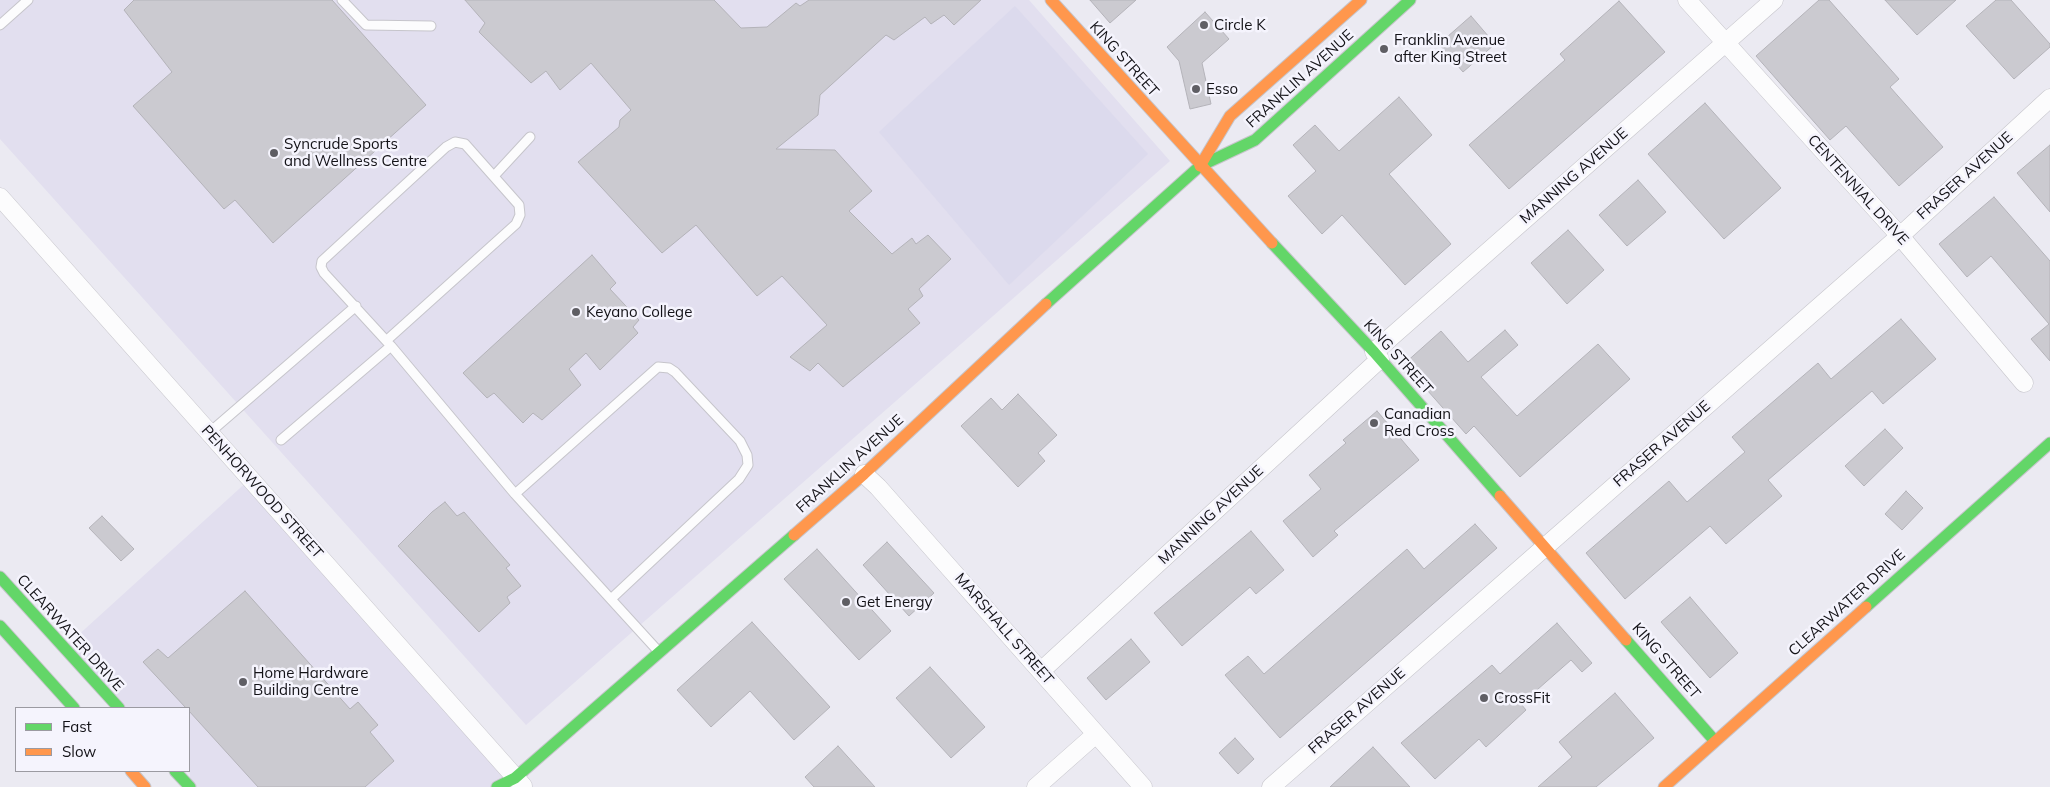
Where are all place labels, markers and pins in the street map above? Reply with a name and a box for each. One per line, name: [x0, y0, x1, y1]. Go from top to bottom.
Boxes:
place label: Circle K: [1214, 16, 1266, 34]
marker: Circle K: [1198, 19, 1210, 31]
place label: Franklin Avenue after King Street: [1394, 31, 1507, 66]
marker: Franklin Avenue after King Street: [1378, 43, 1390, 55]
place label: Esso: [1206, 80, 1238, 98]
marker: Esso: [1190, 83, 1202, 95]
place label: Syncrude Sports and Wellness Centre: [284, 135, 427, 170]
marker: Syncrude Sports and Wellness Centre: [268, 147, 280, 159]
place label: Keyano College: [586, 303, 692, 321]
marker: Keyano College: [570, 306, 582, 318]
place label: Canadian Red Cross: [1384, 405, 1454, 440]
marker: Canadian Red Cross: [1368, 417, 1380, 429]
place label: Get Energy: [856, 593, 932, 611]
marker: Get Energy: [840, 596, 852, 608]
place label: Home Hardware Building Centre: [253, 664, 369, 699]
marker: Home Hardware Building Centre: [237, 676, 249, 688]
place label: CrossFit: [1494, 689, 1550, 707]
marker: CrossFit: [1478, 692, 1490, 704]

